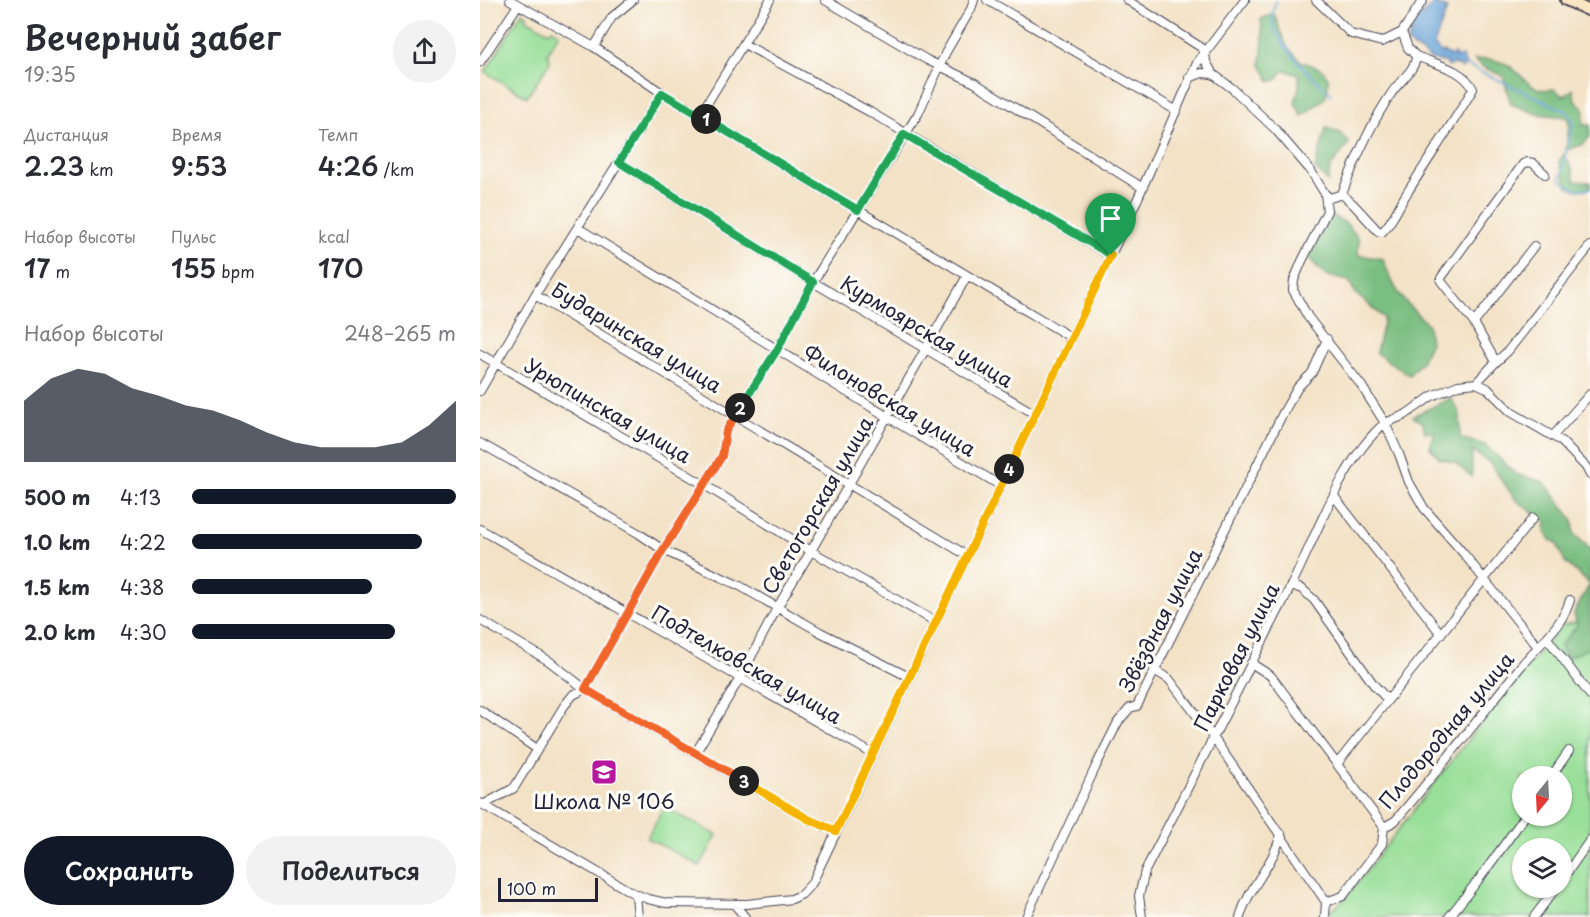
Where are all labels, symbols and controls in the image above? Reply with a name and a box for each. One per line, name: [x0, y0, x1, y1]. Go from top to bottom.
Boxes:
text: Вечерний забег: [24, 11, 281, 61]
button: share: [393, 20, 456, 83]
text: 19:35: [24, 59, 76, 89]
pin: 1: [691, 104, 721, 134]
text: 1: [702, 107, 710, 131]
text: Дистанция: [24, 122, 109, 146]
text: Время: [171, 122, 222, 146]
text: Темп: [318, 122, 358, 146]
text: 2.23: [24, 146, 84, 185]
text: 9:53: [171, 146, 227, 185]
text: 4:26: [318, 146, 378, 185]
text: km: [84, 157, 114, 181]
text: /km: [378, 157, 414, 181]
pin: [1085, 193, 1136, 255]
icon: arrive: [1094, 202, 1127, 235]
text: Набор высоты: [24, 224, 136, 248]
text: Пульс: [171, 224, 216, 248]
text: kcal: [318, 224, 350, 248]
text: 17: [24, 248, 50, 287]
text: 155: [171, 248, 216, 287]
text: 170: [318, 248, 363, 287]
text: m: [50, 259, 70, 283]
text: bpm: [216, 259, 255, 283]
street label: Курмоярская улица: [835, 267, 1019, 395]
street label: Бударинская улица: [546, 274, 728, 400]
text: Набор высоты: [24, 318, 164, 348]
text: 248–265 m: [344, 318, 456, 348]
street label: Филоновская улица: [798, 337, 982, 464]
street label: Урюпинская улица: [519, 350, 697, 470]
pin: 2: [725, 393, 755, 423]
text: 2: [734, 396, 746, 420]
street label: Светогорская улица: [754, 410, 880, 599]
pin: 4: [994, 454, 1024, 484]
text: 4: [1004, 457, 1014, 481]
text: 500 m: [24, 482, 91, 512]
text: 4:13: [120, 482, 161, 512]
text: 1.0 km: [24, 527, 91, 557]
text: 4:22: [120, 527, 166, 557]
street label: Звёздная улица: [1111, 543, 1209, 697]
text: 1.5 km: [24, 572, 90, 602]
text: 4:38: [120, 572, 165, 602]
street label: Парковая улица: [1186, 577, 1287, 736]
street label: Подтелковская улица: [646, 597, 848, 731]
text: 2.0 km: [24, 617, 96, 647]
text: 4:30: [120, 617, 167, 647]
street label: Плодородная улица: [1371, 645, 1521, 815]
school or university icon: Школа № 106: [589, 757, 619, 787]
pin: 3: [729, 766, 759, 796]
north arrow: [1512, 766, 1572, 826]
map controls: [1512, 766, 1572, 898]
text: 3: [739, 769, 749, 793]
place label: Школа № 106: [534, 786, 674, 816]
button: Сохранить: [24, 836, 234, 905]
button: Поделиться: [246, 836, 456, 905]
button: layers: [1512, 838, 1572, 898]
scale bar: [498, 875, 598, 902]
text: 100 m: [507, 876, 556, 900]

